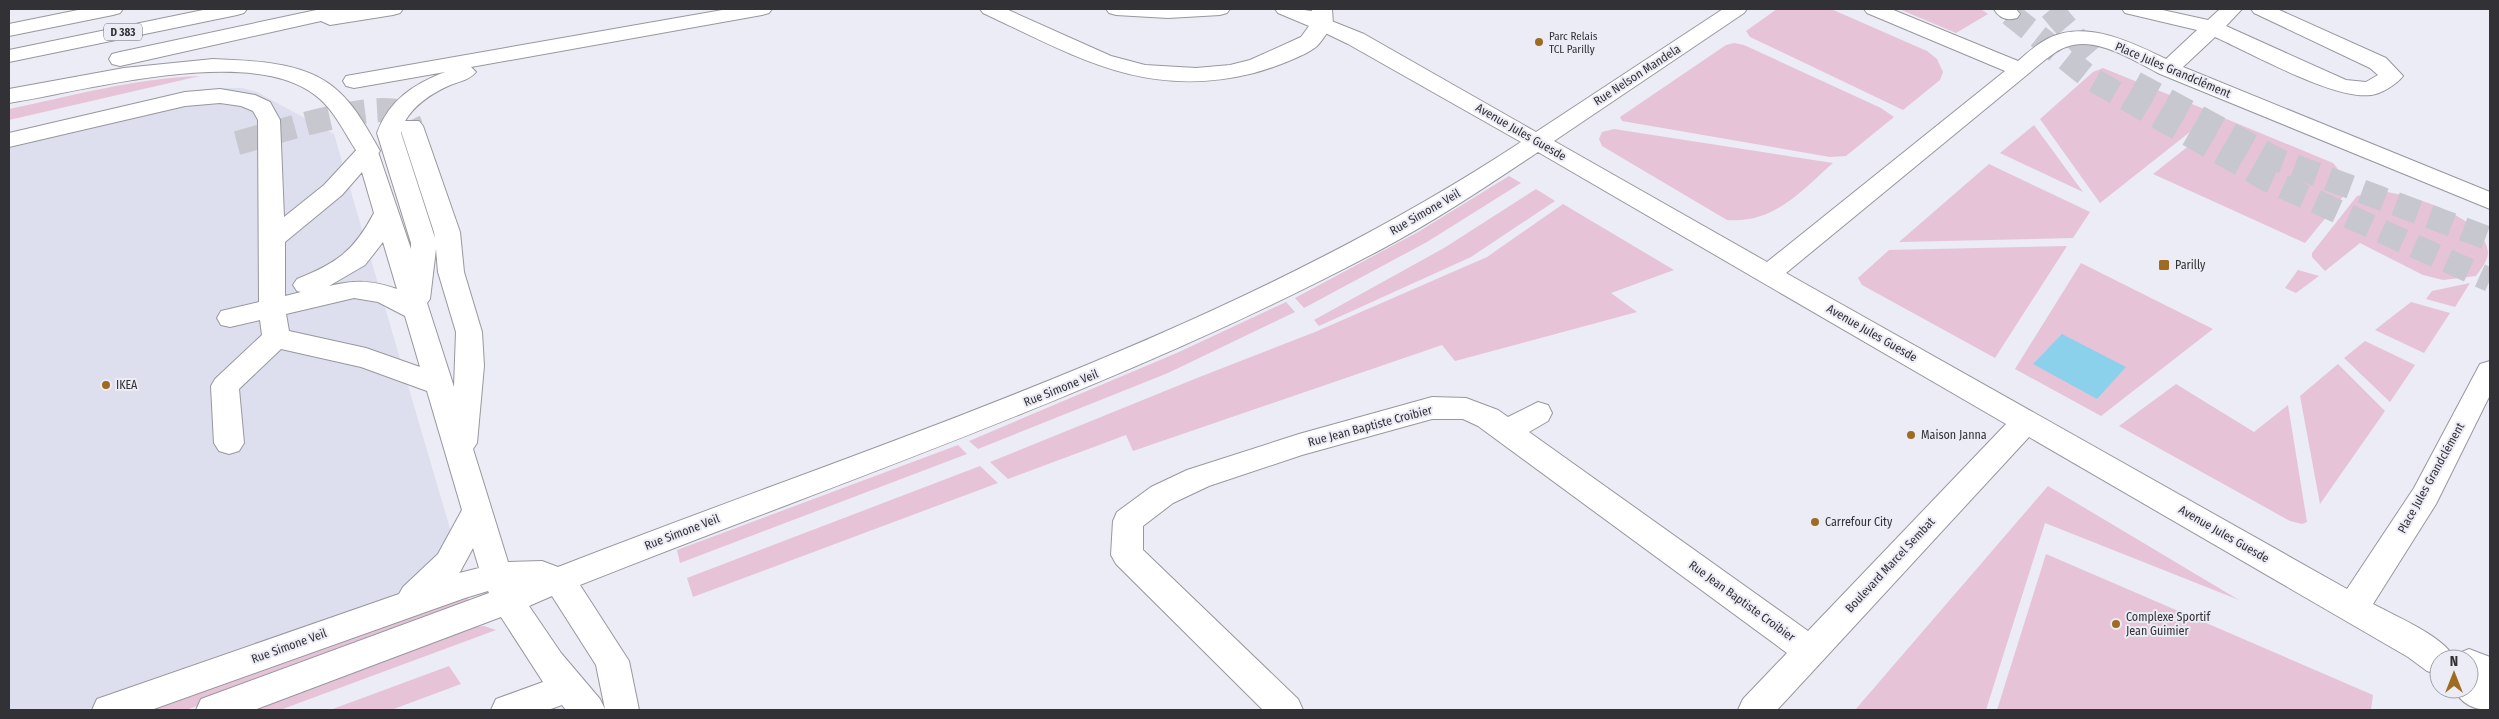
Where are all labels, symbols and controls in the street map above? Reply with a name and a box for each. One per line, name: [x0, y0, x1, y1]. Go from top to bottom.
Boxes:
road number: D 383: [104, 24, 142, 41]
place label: Parc Relais TCL Parilly: [1549, 30, 1598, 56]
marker: Parc Relais TCL Parilly: [1533, 36, 1545, 48]
street label: Place Jules Grandclément: [2113, 39, 2233, 101]
street label: Rue Nelson Mandela: [1591, 42, 1683, 108]
street label: Avenue Jules Guesde: [1473, 100, 1569, 164]
street label: Rue Simone Veil: [1387, 186, 1463, 238]
marker: Parilly: [2157, 258, 2171, 272]
place label: Parilly: [2175, 258, 2206, 272]
street label: Avenue Jules Guesde: [1824, 301, 1920, 365]
street label: Rue Simone Veil: [1022, 367, 1100, 409]
place label: IKEA: [116, 378, 138, 392]
marker: IKEA: [100, 379, 112, 391]
street label: Rue Jean Baptiste Croibier: [1307, 403, 1434, 449]
street label: Place Jules Grandclément: [2395, 420, 2467, 536]
place label: Maison Janna: [1921, 428, 1987, 442]
marker: Maison Janna: [1905, 429, 1917, 441]
street label: Avenue Jules Guesde: [2176, 502, 2272, 566]
street label: Rue Simone Veil: [643, 511, 721, 553]
place label: Carrefour City: [1825, 515, 1893, 529]
street label: Boulevard Marcel Sembat: [1842, 515, 1938, 615]
marker: Carrefour City: [1809, 516, 1821, 528]
street label: Rue Jean Baptiste Croibier: [1686, 558, 1798, 645]
place label: Complexe Sportif Jean Guimier: [2126, 610, 2211, 638]
marker: Complexe Sportif Jean Guimier: [2110, 618, 2122, 630]
street label: Rue Simone Veil: [249, 626, 329, 666]
north arrow: [2429, 649, 2479, 699]
text: N: [2450, 653, 2458, 670]

